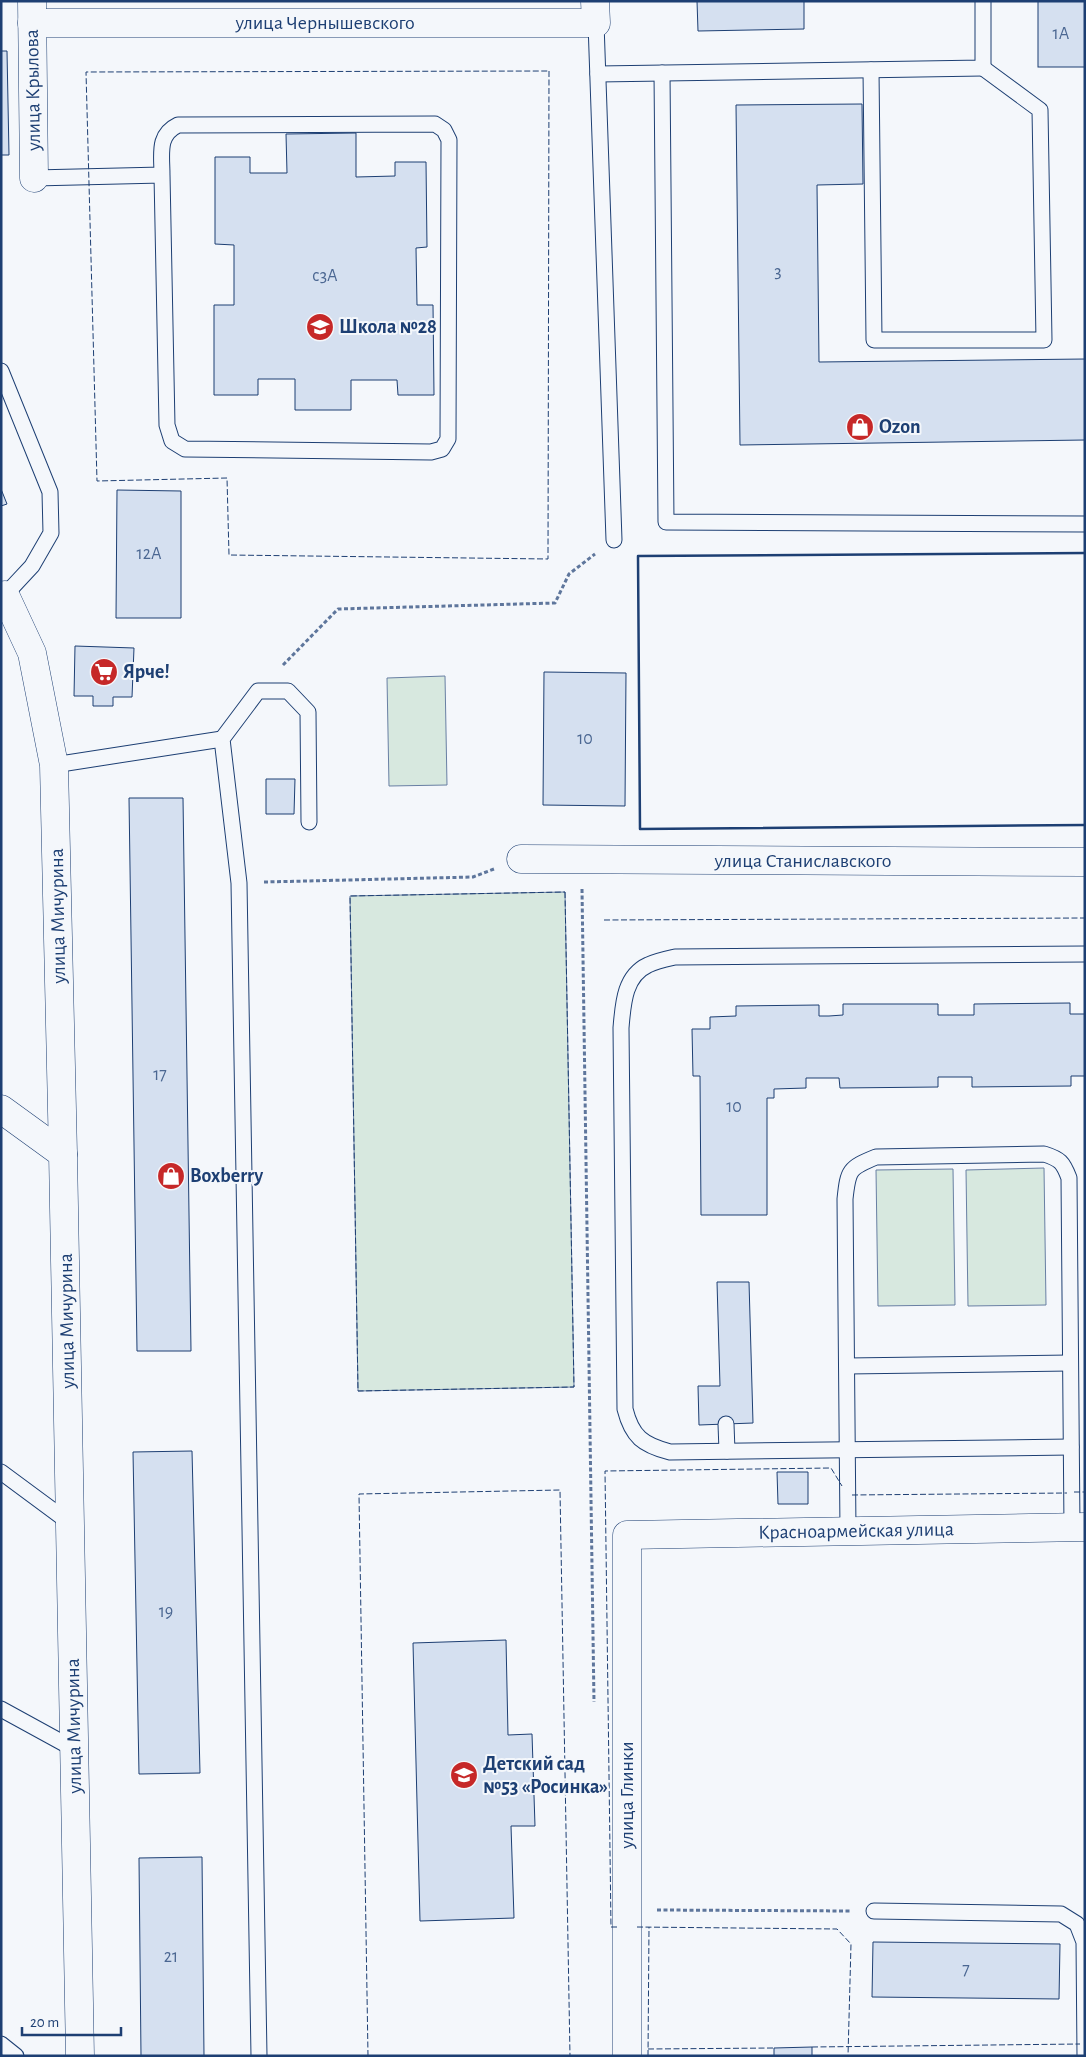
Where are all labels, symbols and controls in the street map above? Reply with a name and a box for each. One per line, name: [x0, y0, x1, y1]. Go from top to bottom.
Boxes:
street label: улица Чернышевского: [234, 13, 415, 33]
house number: 1А: [1053, 25, 1070, 43]
street label: улица Крылова: [22, 29, 44, 152]
house number: 3: [774, 263, 782, 281]
house number: с3А: [312, 267, 338, 285]
school or university icon: Школа №28: [305, 312, 335, 342]
place label: Школа №28: [339, 317, 437, 337]
shop icon: Ozon: [845, 412, 875, 442]
place label: Ozon: [879, 417, 921, 437]
house number: 12А: [137, 545, 162, 563]
supermarket icon: Ярче!: [89, 657, 119, 687]
place label: Ярче!: [123, 662, 170, 682]
house number: 10: [577, 730, 593, 748]
street label: улица Мичурина: [47, 848, 69, 985]
street label: улица Станиславского: [713, 851, 892, 871]
house number: 17: [153, 1066, 167, 1084]
house number: 10: [726, 1098, 742, 1116]
shop icon: Boxberry: [156, 1161, 186, 1191]
place label: Boxberry: [190, 1166, 263, 1186]
street label: улица Мичурина: [56, 1253, 78, 1390]
street label: Красноармейская улица: [758, 1519, 954, 1543]
house number: 19: [159, 1603, 173, 1621]
street label: улица Мичурина: [63, 1658, 85, 1795]
street label: улица Глинки: [617, 1741, 637, 1850]
place label: Детский сад №53 «Росинка»: [483, 1754, 608, 1797]
school or university icon: Детский сад №53 «Росинка»: [449, 1760, 479, 1790]
house number: 21: [164, 1948, 178, 1966]
house number: 7: [962, 1961, 970, 1979]
scale bar: [22, 2004, 121, 2036]
text: 20 m: [30, 2015, 59, 2030]

